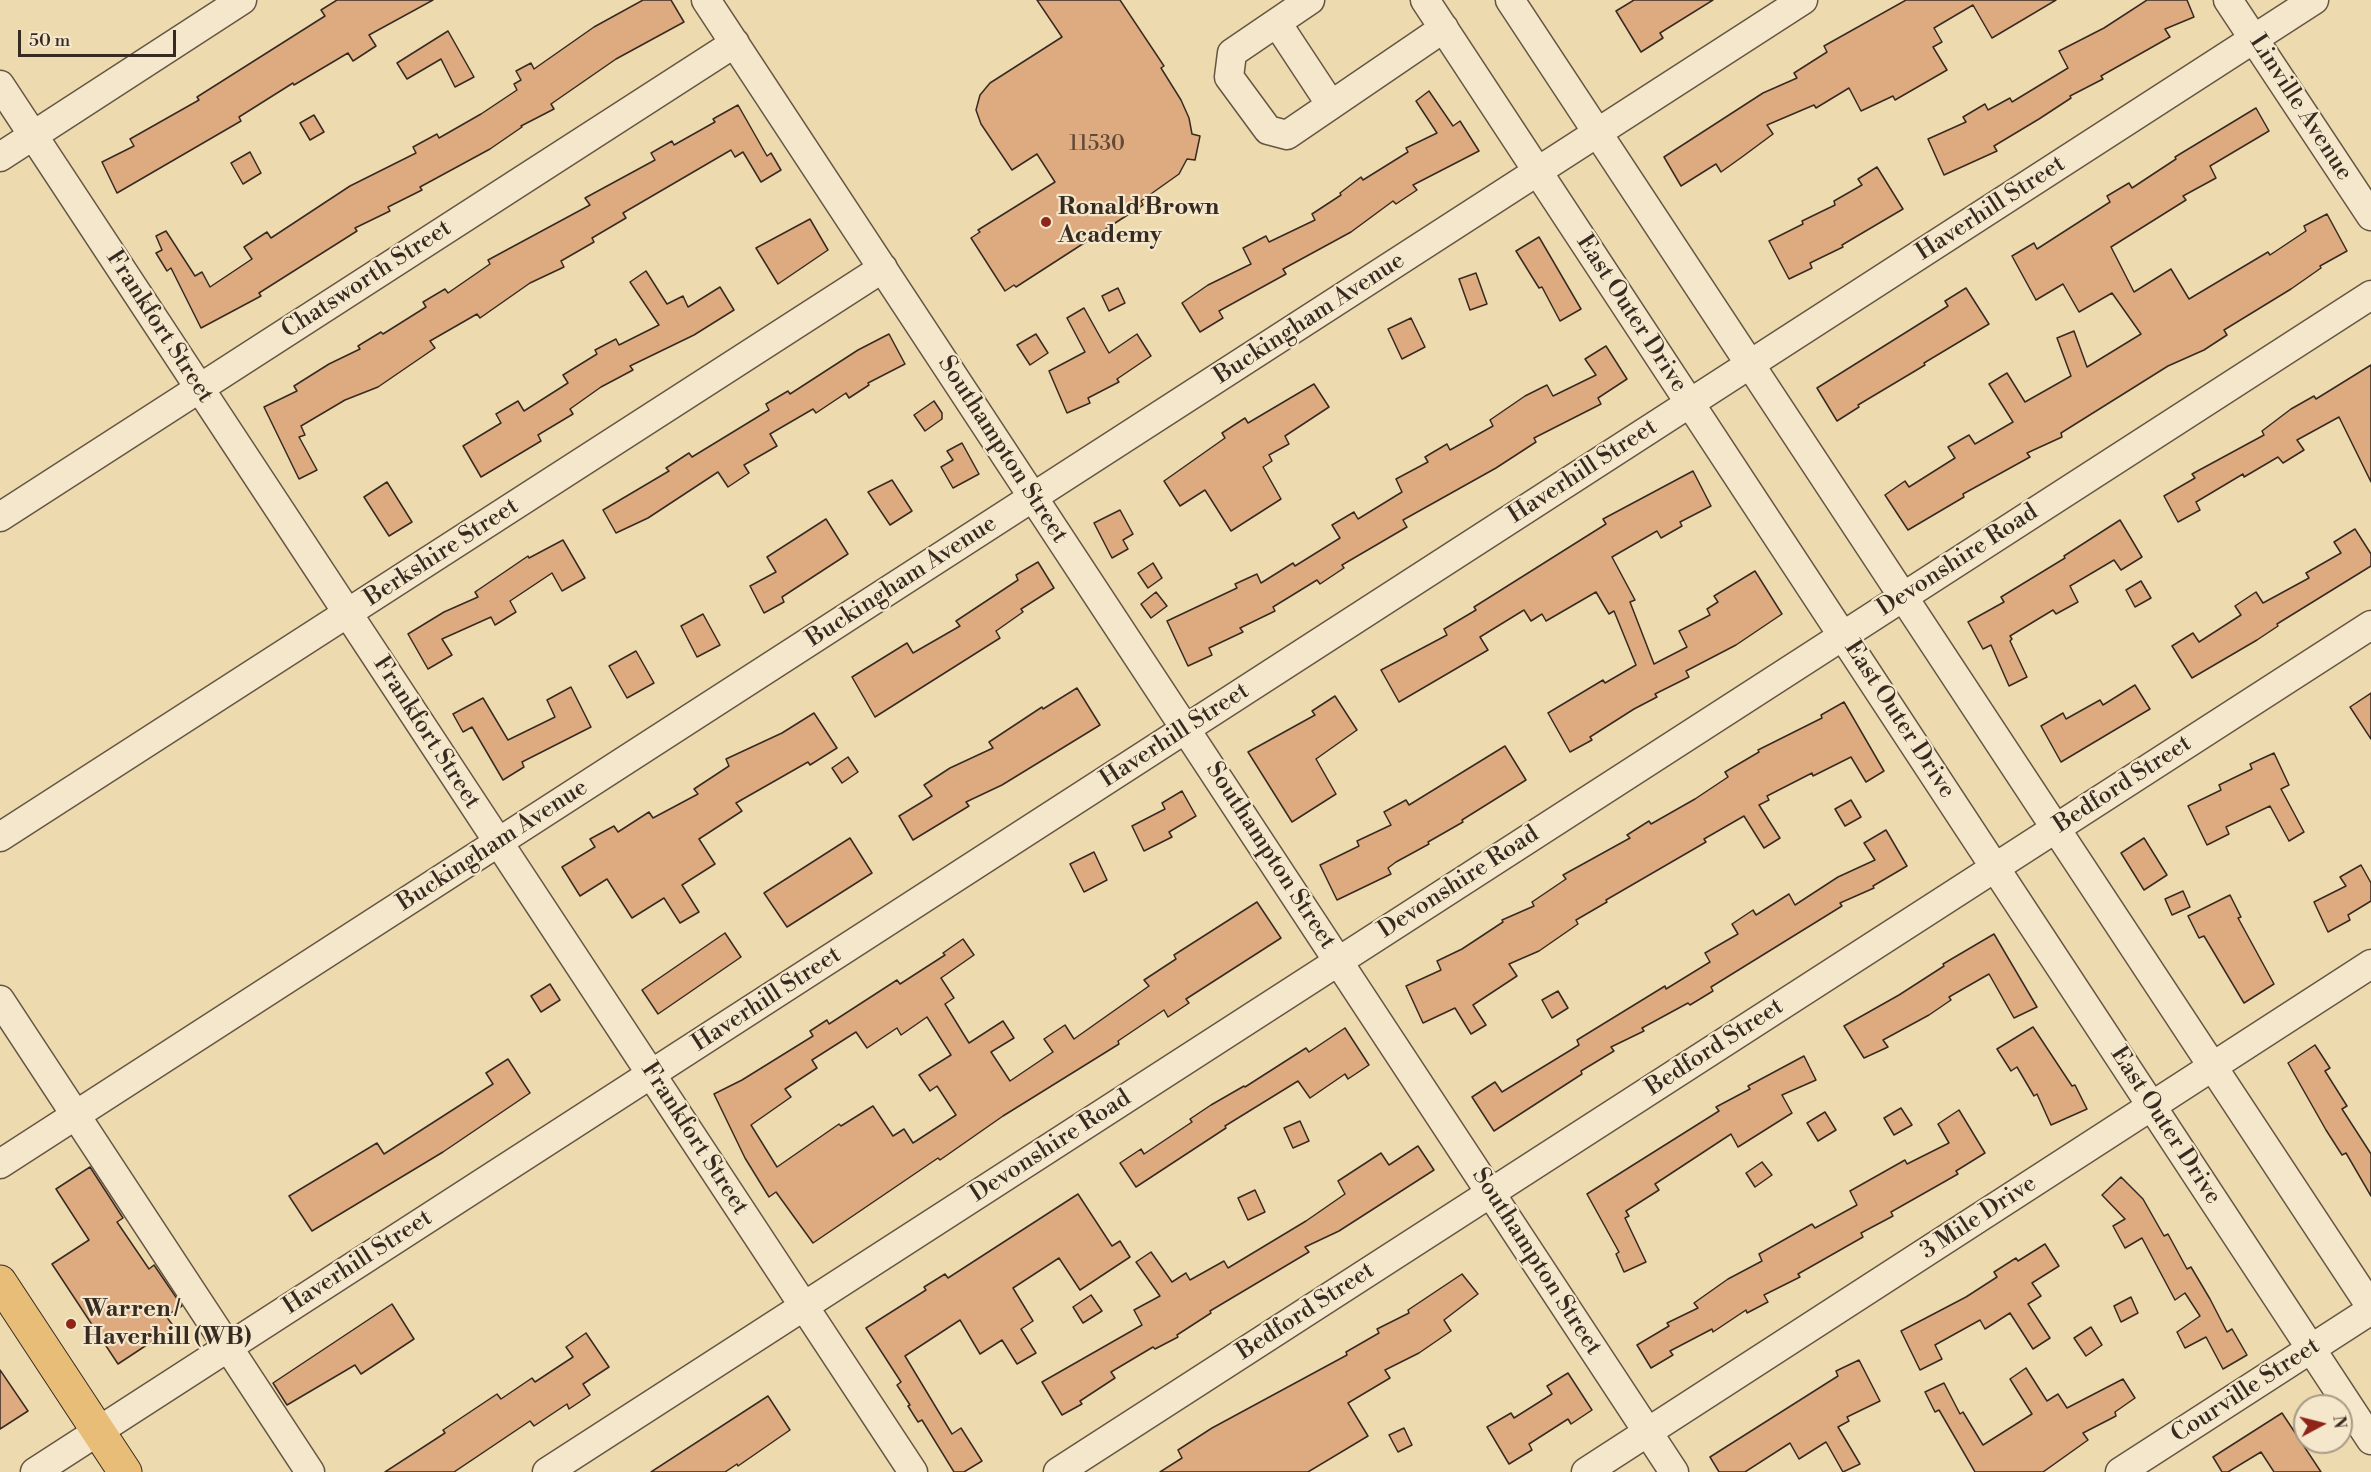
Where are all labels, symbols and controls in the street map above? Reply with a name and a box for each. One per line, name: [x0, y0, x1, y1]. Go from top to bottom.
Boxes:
scale bar: [21, 18, 178, 56]
text: 50 m: [29, 29, 70, 52]
street label: Linville Avenue: [2242, 30, 2358, 186]
house number: 11530: [1069, 132, 1125, 158]
street label: Haverhill Street: [1911, 150, 2071, 268]
place label: Ronald Brown Academy: [1058, 194, 1219, 250]
street label: Chatsworth Street: [277, 214, 457, 346]
marker: Ronald Brown Academy: [1039, 215, 1053, 229]
street label: East Outer Drive: [1569, 230, 1693, 398]
street label: Frankfort Street: [99, 245, 219, 409]
street label: Buckingham Avenue: [1209, 247, 1411, 391]
street label: Southampton Street: [931, 351, 1073, 549]
street label: Haverhill Street: [1503, 413, 1663, 531]
street label: Berkshire Street: [360, 493, 524, 613]
street label: Devonshire Road: [1872, 498, 2044, 624]
street label: Buckingham Avenue: [801, 510, 1003, 654]
street label: East Outer Drive: [1837, 636, 1961, 804]
street label: Frankfort Street: [366, 651, 486, 815]
street label: Haverhill Street: [1095, 677, 1255, 795]
street label: Bedford Street: [2049, 730, 2197, 840]
street label: Southampton Street: [1199, 757, 1341, 955]
street label: Buckingham Avenue: [392, 774, 594, 918]
street label: Devonshire Road: [1373, 820, 1545, 946]
street label: Haverhill Street: [687, 941, 847, 1059]
street label: Bedford Street: [1641, 993, 1789, 1103]
street label: East Outer Drive: [2103, 1042, 2227, 1210]
street label: Frankfort Street: [634, 1057, 754, 1221]
street label: Devonshire Road: [965, 1084, 1137, 1210]
street label: Southampton Street: [1465, 1163, 1607, 1361]
street label: 3 Mile Drive: [1916, 1170, 2042, 1266]
street label: Haverhill Street: [278, 1204, 438, 1322]
street label: Bedford Street: [1232, 1257, 1380, 1367]
place label: Warren / Haverhill (WB): [83, 1296, 251, 1352]
marker: Warren / Haverhill (WB): [64, 1317, 78, 1331]
street label: Courville Street: [2166, 1332, 2326, 1450]
north arrow: [2293, 1394, 2353, 1454]
text: N: [2328, 1415, 2350, 1430]

